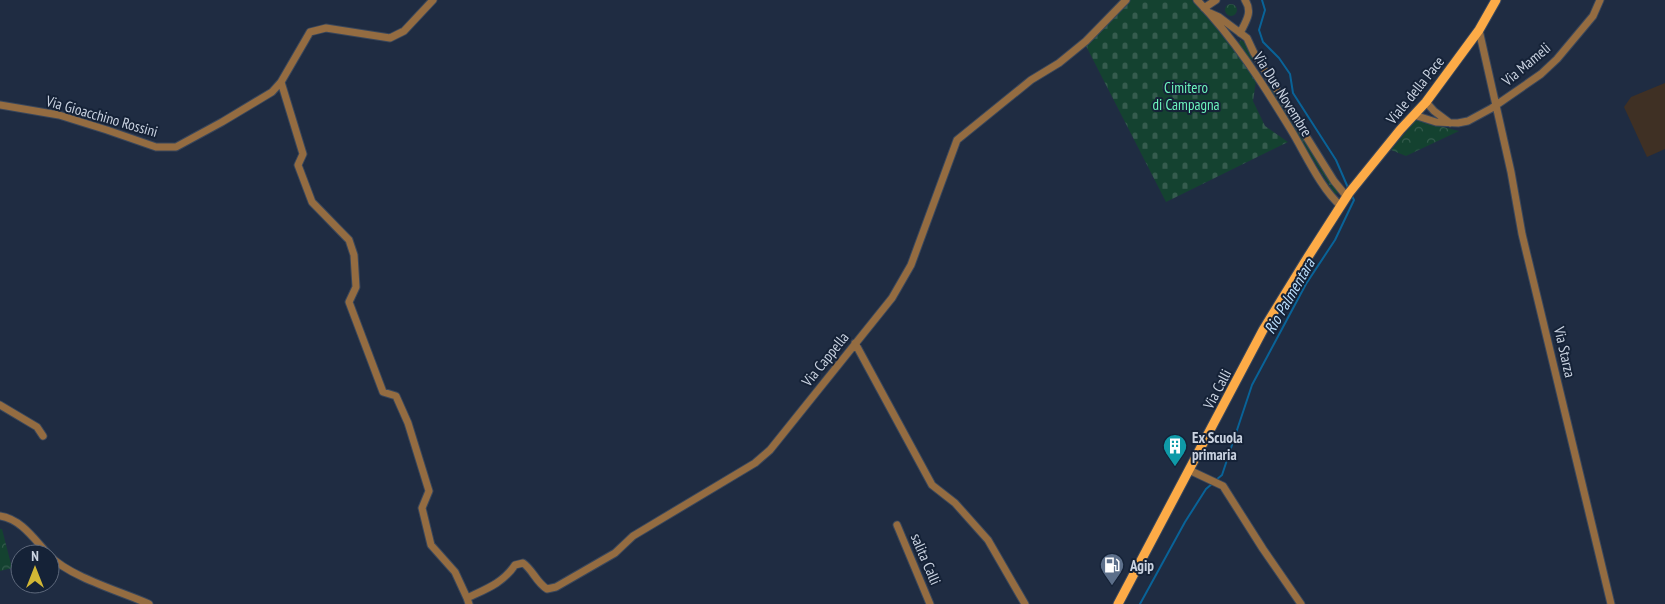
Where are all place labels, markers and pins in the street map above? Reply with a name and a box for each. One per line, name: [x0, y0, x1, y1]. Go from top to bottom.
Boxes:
place label: Ex Scuola primaria: [1192, 428, 1243, 464]
building icon: Ex Scuola primaria: [1162, 433, 1188, 467]
fuel station icon: Agip: [1099, 552, 1125, 586]
place label: Agip: [1129, 556, 1154, 575]

